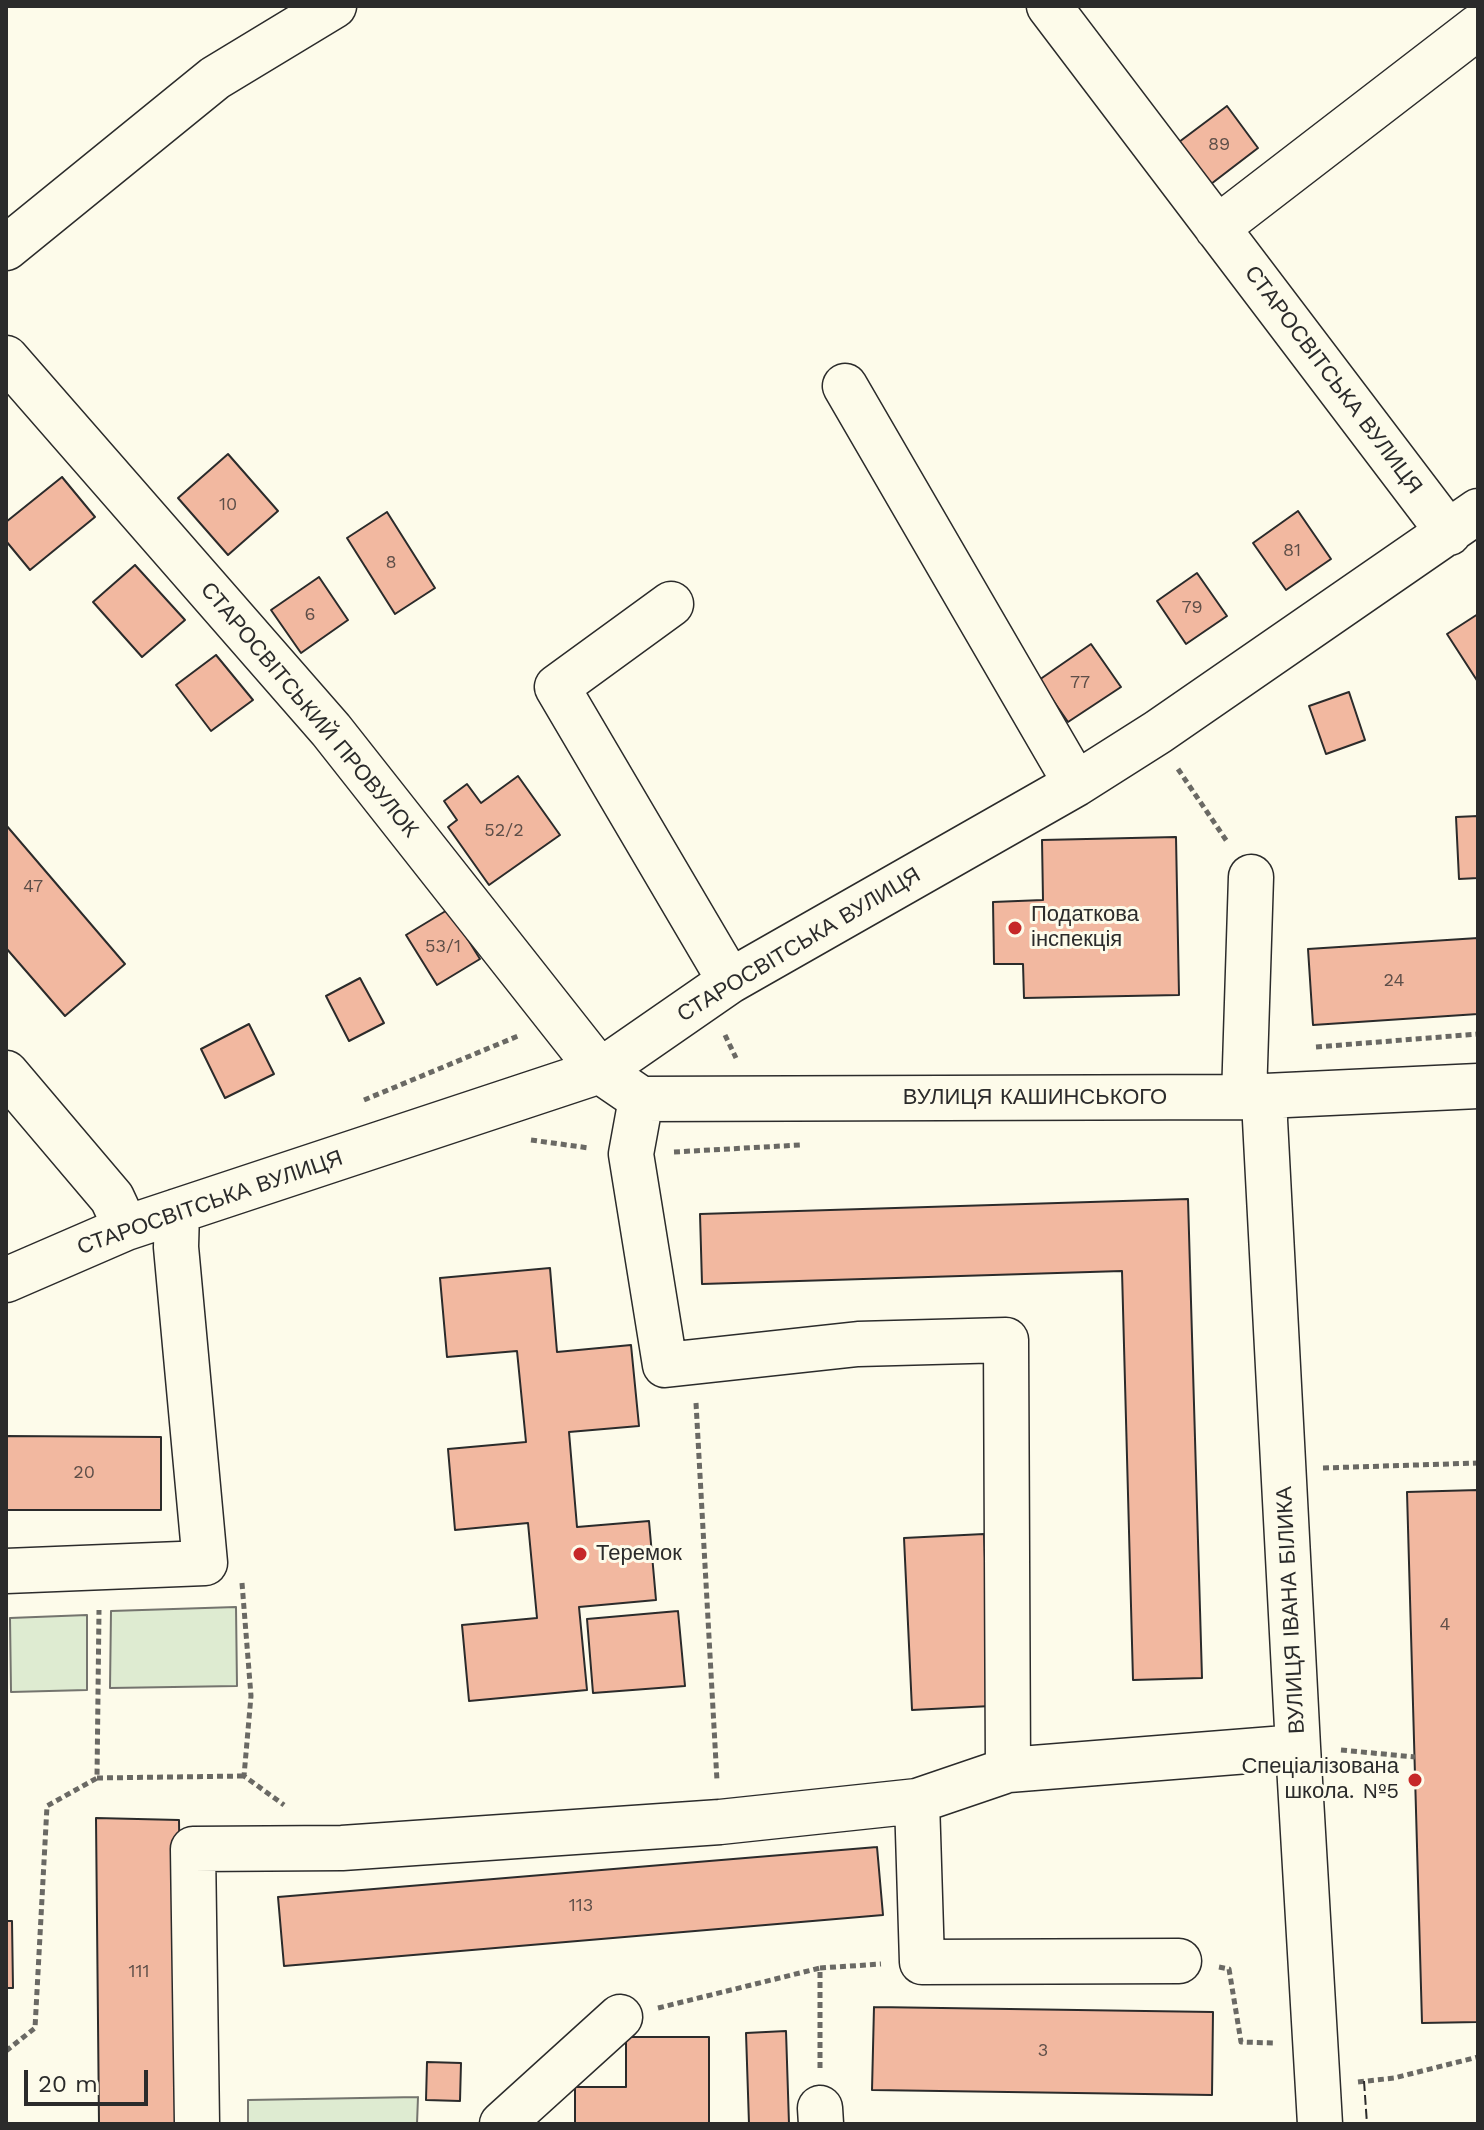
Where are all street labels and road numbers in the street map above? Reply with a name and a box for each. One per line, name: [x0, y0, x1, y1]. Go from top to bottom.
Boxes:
street label: СТАРОСВІТСЬКА ВУЛИЦЯ: [1239, 261, 1427, 499]
street label: СТАРОСВІТСЬКИЙ ПРОВУЛОК: [194, 577, 424, 843]
street label: СТАРОСВІТСЬКА ВУЛИЦЯ: [673, 862, 925, 1028]
street label: ВУЛИЦЯ КАШИНСЬКОГО: [903, 1085, 1167, 1111]
street label: СТАРОСВІТСЬКА ВУЛИЦЯ: [74, 1145, 346, 1261]
street label: ВУЛИЦЯ ІВАНА БІЛИКА: [1271, 1485, 1311, 1735]

